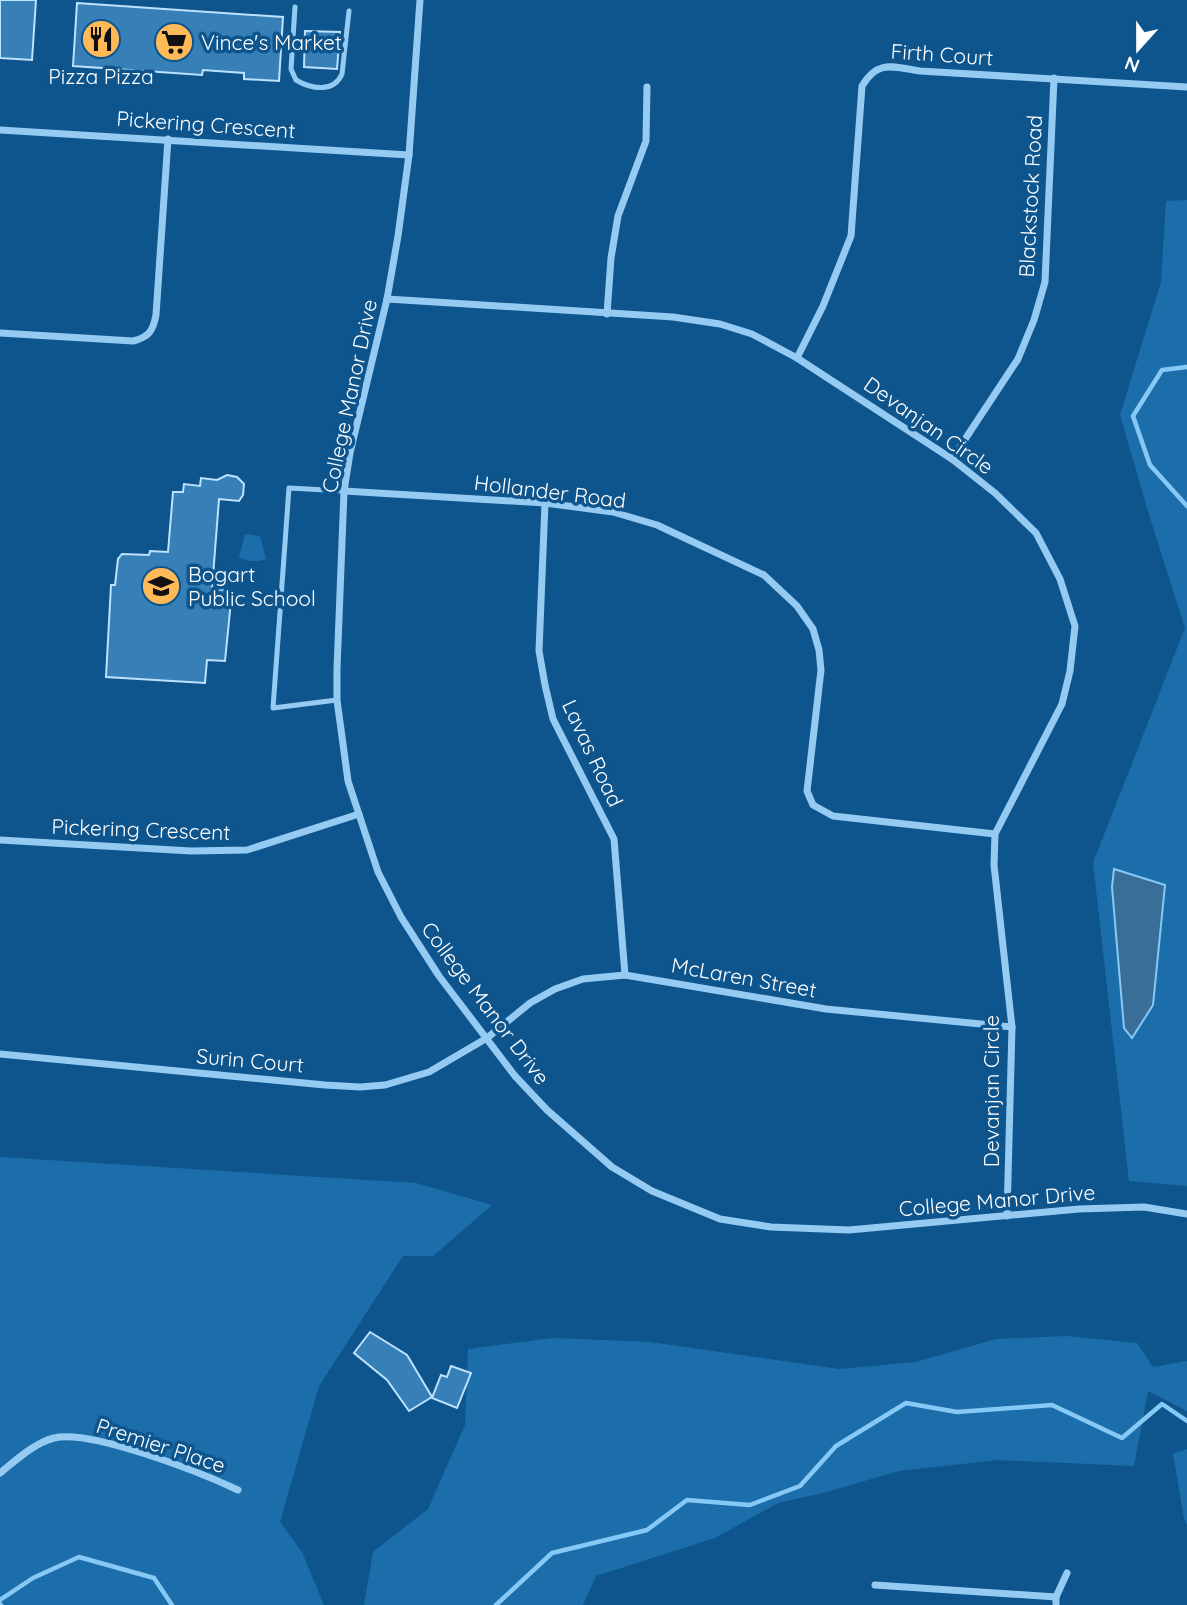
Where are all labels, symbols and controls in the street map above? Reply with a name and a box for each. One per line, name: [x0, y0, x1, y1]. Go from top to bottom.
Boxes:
north arrow: [1103, 14, 1173, 84]
restaurant icon: Pizza Pizza: [80, 18, 122, 60]
supermarket icon: Vince's Market: [153, 21, 195, 63]
place label: Vince's Market: [201, 29, 342, 55]
street label: Firth Court: [890, 37, 994, 71]
text: N: [1121, 51, 1143, 79]
place label: Pizza Pizza: [48, 63, 154, 89]
street label: Pickering Crescent: [116, 105, 296, 143]
street label: Blackstock Road: [1013, 114, 1047, 278]
street label: College Manor Drive: [316, 297, 382, 495]
street label: Devanjan Circle: [859, 371, 999, 479]
street label: Hollander Road: [473, 469, 627, 513]
place label: Bogart Public School: [188, 561, 316, 611]
school or university icon: Bogart Public School: [140, 565, 182, 607]
street label: Lavas Road: [557, 695, 629, 811]
street label: Pickering Crescent: [51, 813, 231, 845]
street label: College Manor Drive: [416, 916, 556, 1090]
street label: McLaren Street: [669, 951, 819, 1003]
street label: Devanjan Circle: [978, 1015, 1004, 1167]
street label: Surin Court: [195, 1042, 305, 1078]
street label: College Manor Drive: [898, 1178, 1096, 1222]
street label: Premier Place: [93, 1412, 229, 1478]

